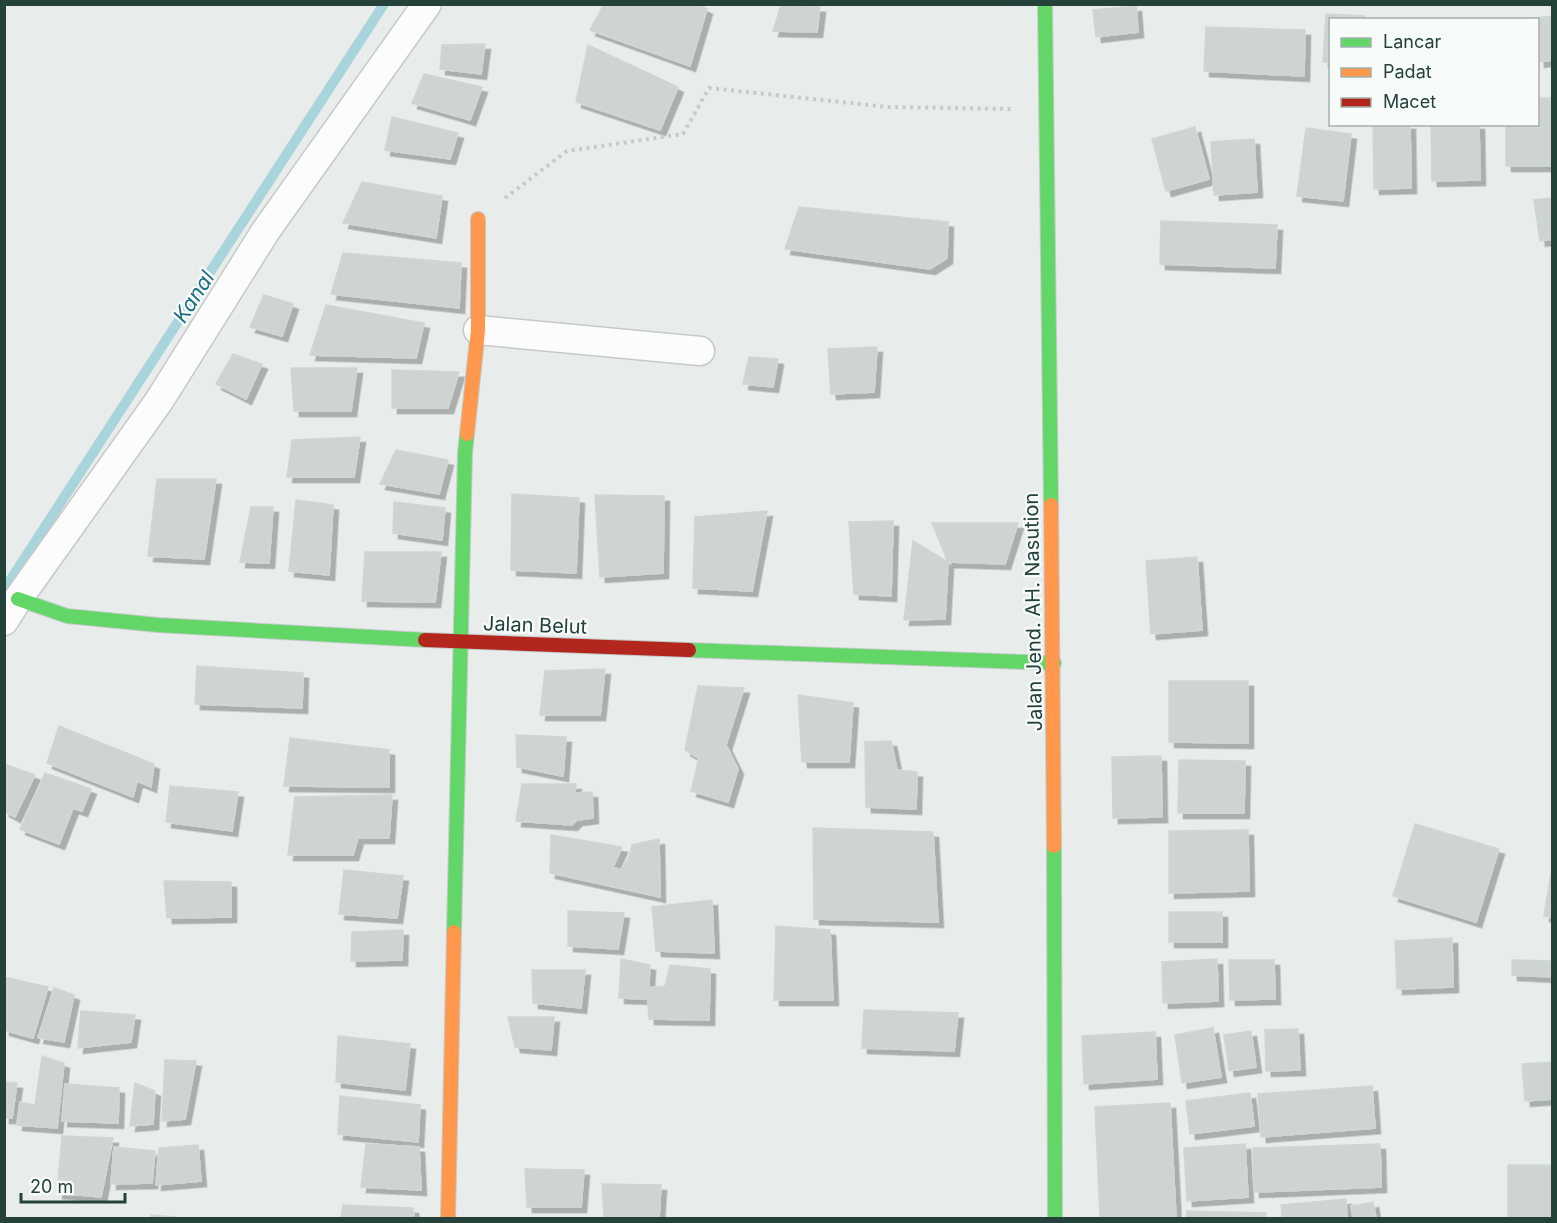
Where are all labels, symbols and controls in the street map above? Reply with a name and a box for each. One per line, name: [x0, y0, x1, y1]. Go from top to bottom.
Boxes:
legend: [1329, 18, 1539, 126]
text: Lancar: [1383, 31, 1441, 52]
text: Padat: [1383, 61, 1432, 82]
text: Macet: [1383, 91, 1436, 112]
water label: Kanal: [168, 265, 220, 327]
street label: Jalan Jend. AH. Nasution: [1019, 492, 1047, 732]
street label: Jalan Belut: [483, 611, 588, 639]
scale bar: [21, 1166, 124, 1204]
text: 20 m: [30, 1176, 73, 1197]

